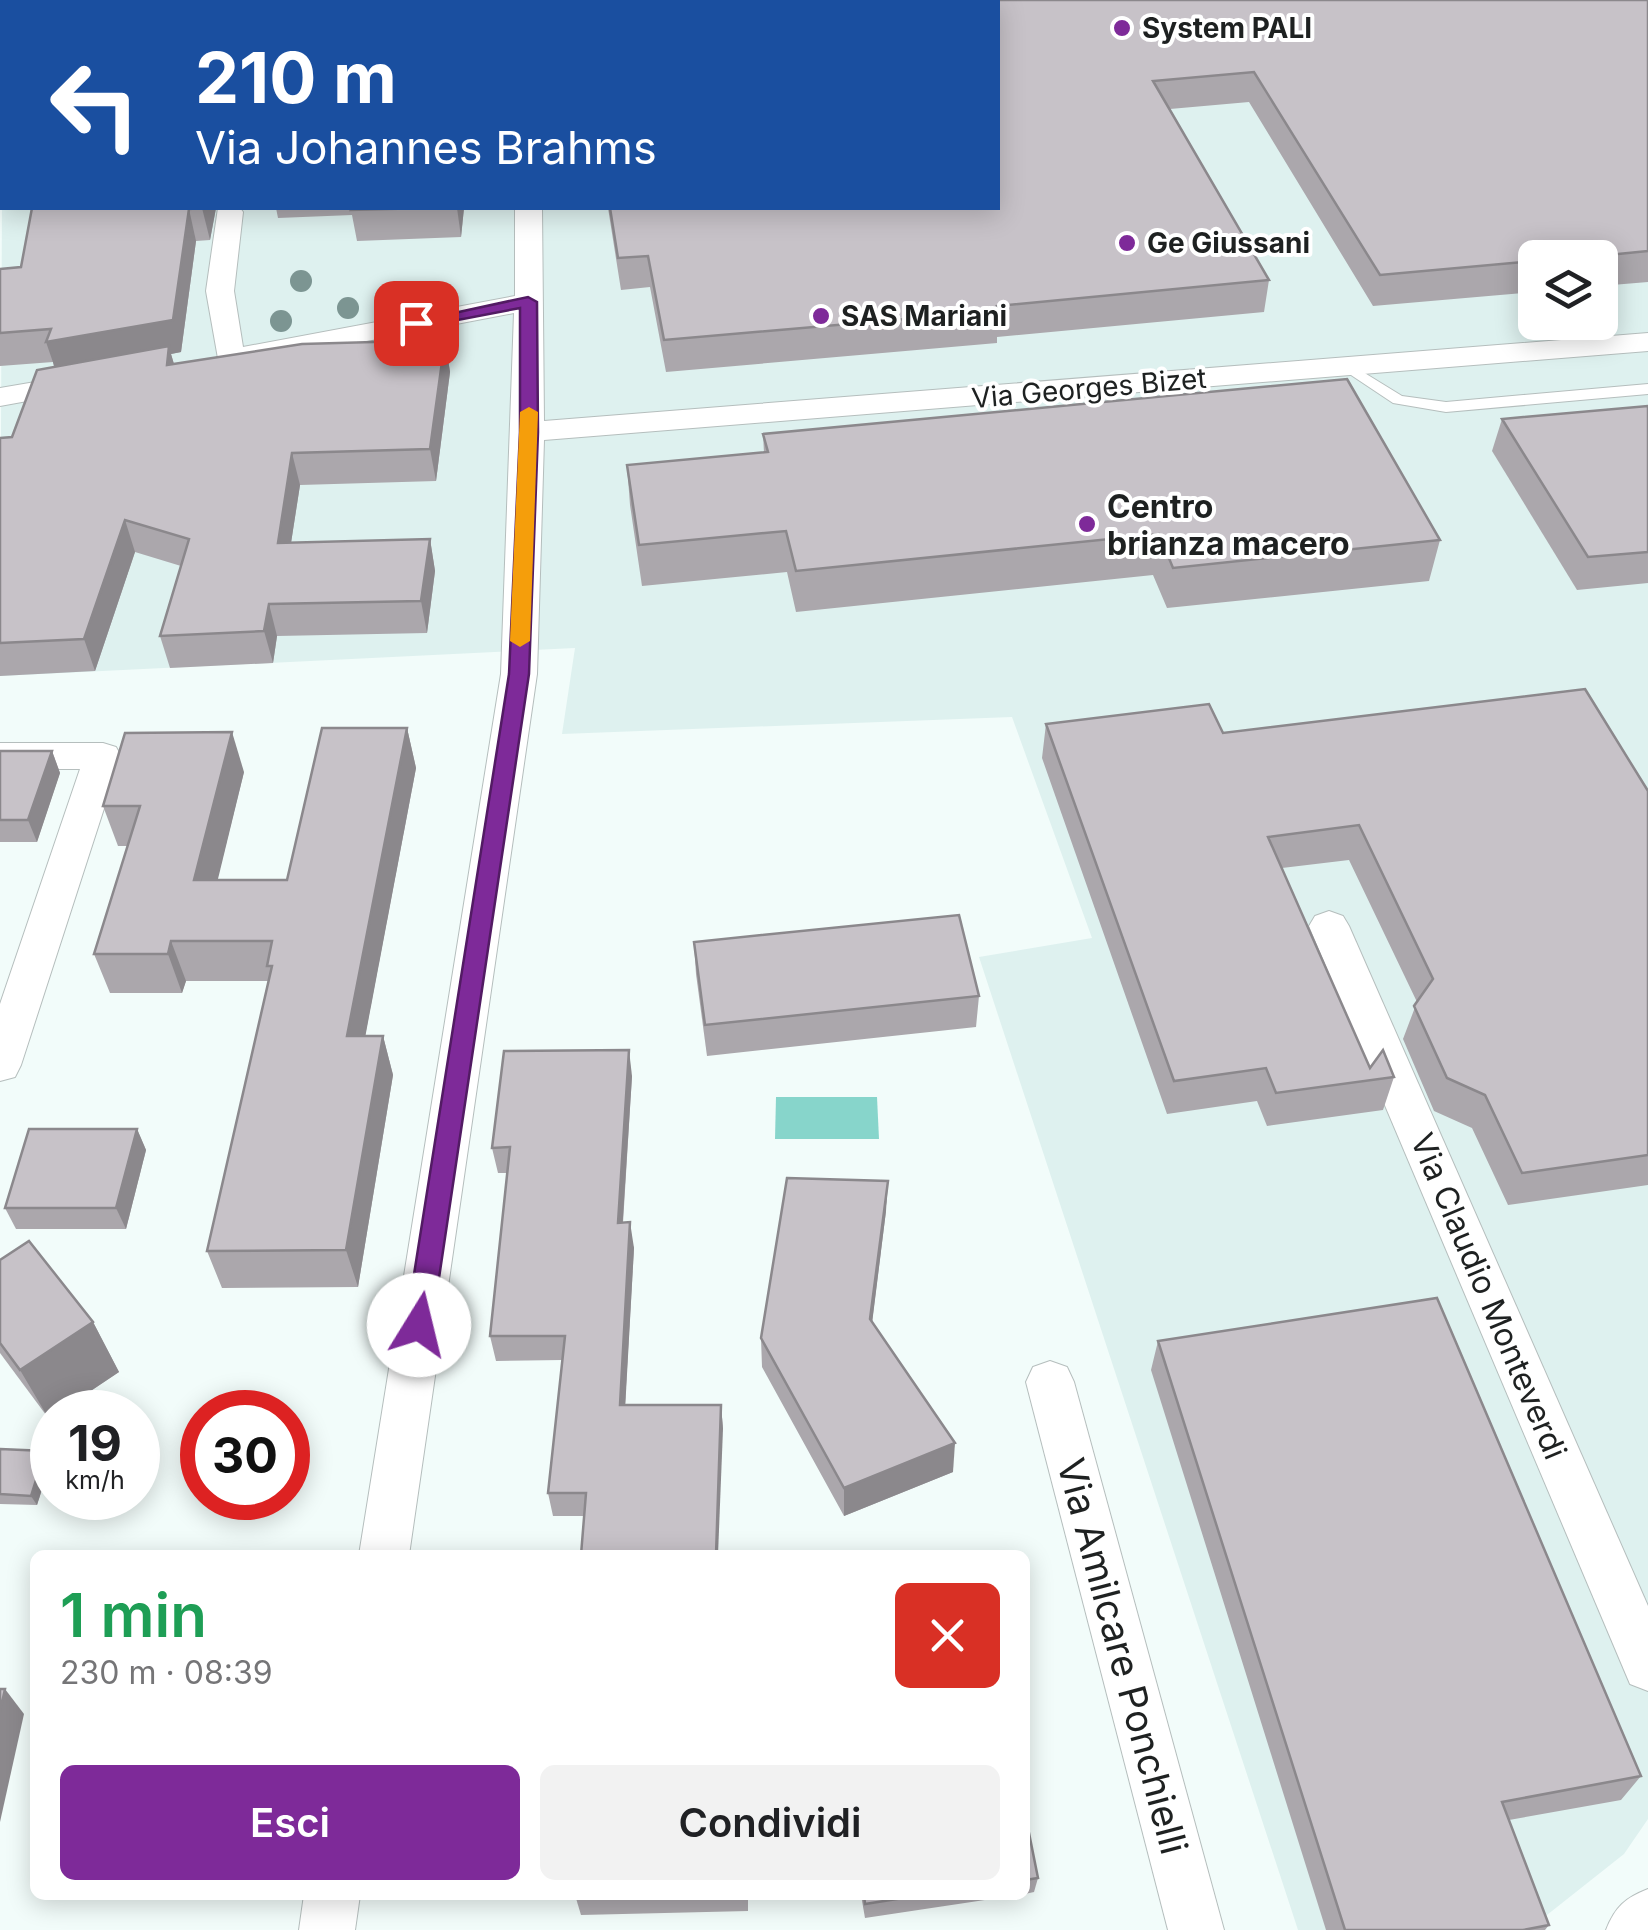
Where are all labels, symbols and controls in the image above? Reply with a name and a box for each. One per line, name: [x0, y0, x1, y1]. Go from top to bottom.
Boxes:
place label: System PALI: [1142, 11, 1312, 45]
marker: System PALI: [1111, 17, 1133, 39]
text: 210 m: [195, 35, 397, 120]
icon: left: [30, 40, 160, 170]
text: Via Johannes Brahms: [195, 120, 657, 175]
place label: Ge Giussani: [1147, 226, 1310, 260]
marker: Ge Giussani: [1116, 232, 1138, 254]
map controls: [1518, 240, 1618, 340]
button: layers: [1518, 240, 1618, 340]
pin: [374, 281, 459, 366]
icon: arrive: [389, 296, 444, 351]
place label: SAS Mariani: [841, 299, 1007, 333]
marker: SAS Mariani: [810, 305, 832, 327]
street label: Via Georges Bizet: [970, 361, 1208, 415]
place label: Centro brianza macero: [1107, 487, 1350, 563]
marker: Centro brianza macero: [1076, 513, 1098, 535]
street label: Via Claudio Monteverdi: [1403, 1127, 1575, 1465]
position arrow: [367, 1273, 471, 1377]
speed limit sign: 30: [180, 1390, 310, 1520]
text: 19: [68, 1413, 122, 1473]
street label: Via Amilcare Ponchielli: [1048, 1453, 1198, 1859]
text: km/h: [65, 1465, 125, 1495]
text: 1 min: [60, 1579, 207, 1651]
button: close: [895, 1583, 1000, 1688]
text: 230 m · 08:39: [60, 1653, 273, 1692]
button: Esci: [60, 1765, 520, 1880]
button: Condividi: [540, 1765, 1000, 1880]

